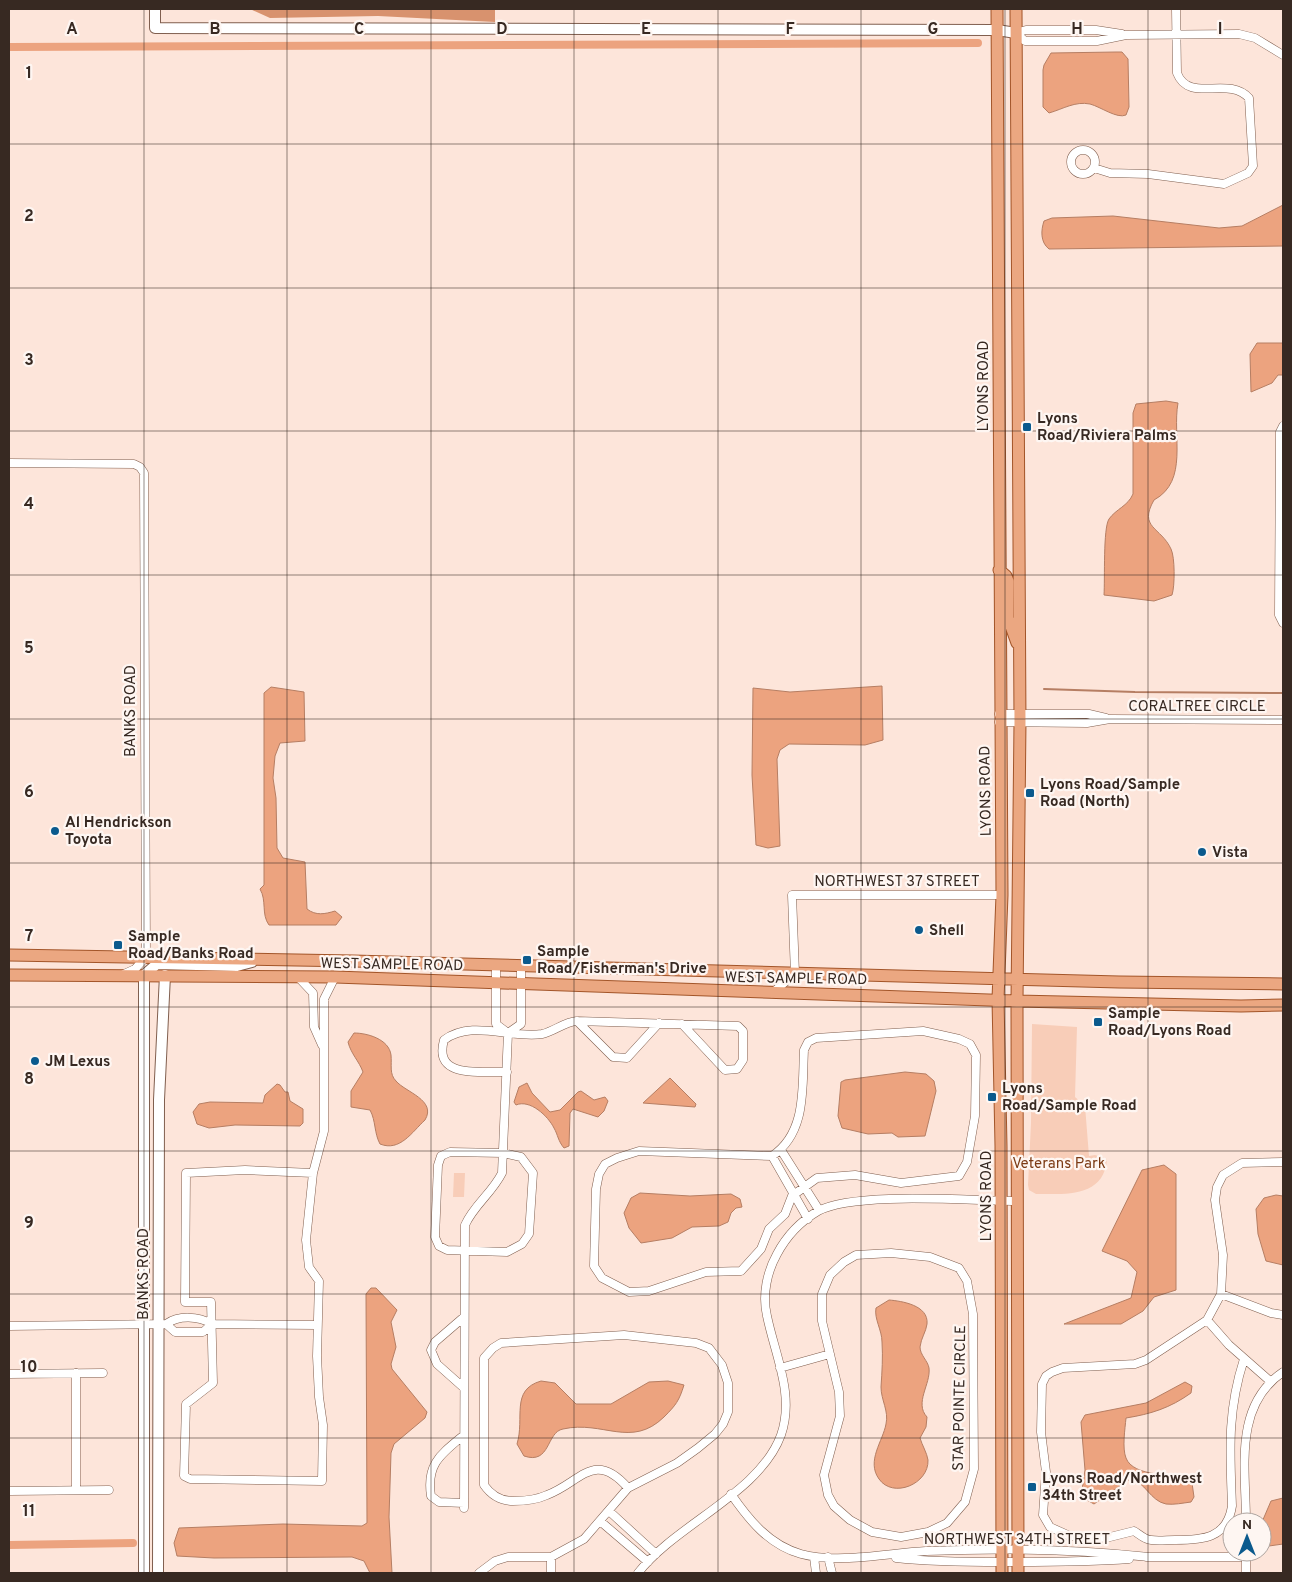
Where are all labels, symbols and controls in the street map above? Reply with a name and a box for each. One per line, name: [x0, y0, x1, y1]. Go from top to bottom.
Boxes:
text: A: [66, 20, 78, 40]
text: B: [209, 20, 221, 40]
text: C: [354, 20, 364, 40]
text: D: [496, 20, 508, 40]
text: E: [641, 20, 651, 40]
text: F: [785, 20, 795, 40]
text: G: [928, 20, 938, 40]
text: H: [1071, 20, 1083, 40]
text: I: [1218, 20, 1222, 40]
text: 1: [26, 64, 32, 84]
text: 2: [24, 207, 34, 227]
street label: LYONS ROAD: [975, 341, 994, 431]
text: 3: [24, 351, 34, 371]
place label: Lyons Road/Riviera Palms: [1037, 410, 1177, 446]
marker: Lyons Road/Riviera Palms: [1021, 421, 1033, 433]
text: 4: [24, 495, 34, 515]
text: 5: [24, 639, 34, 659]
street label: BANKS ROAD: [122, 665, 141, 757]
street label: CORALTREE CIRCLE: [1128, 698, 1266, 717]
street label: LYONS ROAD: [976, 745, 997, 837]
place label: Lyons Road/Sample Road (North): [1040, 776, 1180, 812]
text: 6: [24, 783, 34, 803]
marker: Lyons Road/Sample Road (North): [1024, 787, 1036, 799]
place label: Al Hendrickson Toyota: [65, 814, 172, 850]
marker: Al Hendrickson Toyota: [49, 825, 61, 837]
place label: Vista: [1212, 844, 1248, 863]
marker: Vista: [1196, 846, 1208, 858]
street label: NORTHWEST 37 STREET: [814, 873, 980, 892]
place label: Shell: [929, 922, 964, 941]
marker: Shell: [913, 924, 925, 936]
text: 7: [25, 927, 33, 947]
place label: Sample Road/Banks Road: [128, 928, 254, 964]
marker: Sample Road/Banks Road: [112, 939, 124, 951]
place label: Sample Road/Fisherman's Drive: [537, 943, 707, 979]
marker: Sample Road/Fisherman's Drive: [521, 954, 533, 966]
street label: WEST SAMPLE ROAD: [320, 955, 464, 976]
street label: WEST SAMPLE ROAD: [724, 969, 868, 990]
place label: Sample Road/Lyons Road: [1108, 1005, 1231, 1041]
marker: Sample Road/Lyons Road: [1092, 1016, 1104, 1028]
place label: JM Lexus: [45, 1053, 110, 1072]
marker: JM Lexus: [29, 1055, 41, 1067]
text: 8: [24, 1070, 34, 1090]
place label: Lyons Road/Sample Road: [1002, 1080, 1137, 1116]
marker: Lyons Road/Sample Road: [986, 1091, 998, 1103]
street label: LYONS ROAD: [978, 1151, 997, 1241]
park label: Veterans Park: [1012, 1155, 1106, 1174]
text: 9: [24, 1214, 34, 1234]
street label: BANKS ROAD: [135, 1228, 154, 1320]
street label: STAR POINTE CIRCLE: [950, 1325, 971, 1471]
text: 10: [21, 1358, 37, 1378]
place label: Lyons Road/Northwest 34th Street: [1042, 1470, 1202, 1506]
marker: Lyons Road/Northwest 34th Street: [1026, 1481, 1038, 1493]
text: 11: [23, 1502, 35, 1522]
north arrow: [1222, 1512, 1272, 1562]
text: N: [1242, 1517, 1252, 1534]
street label: NORTHWEST 34TH STREET: [924, 1531, 1110, 1550]

